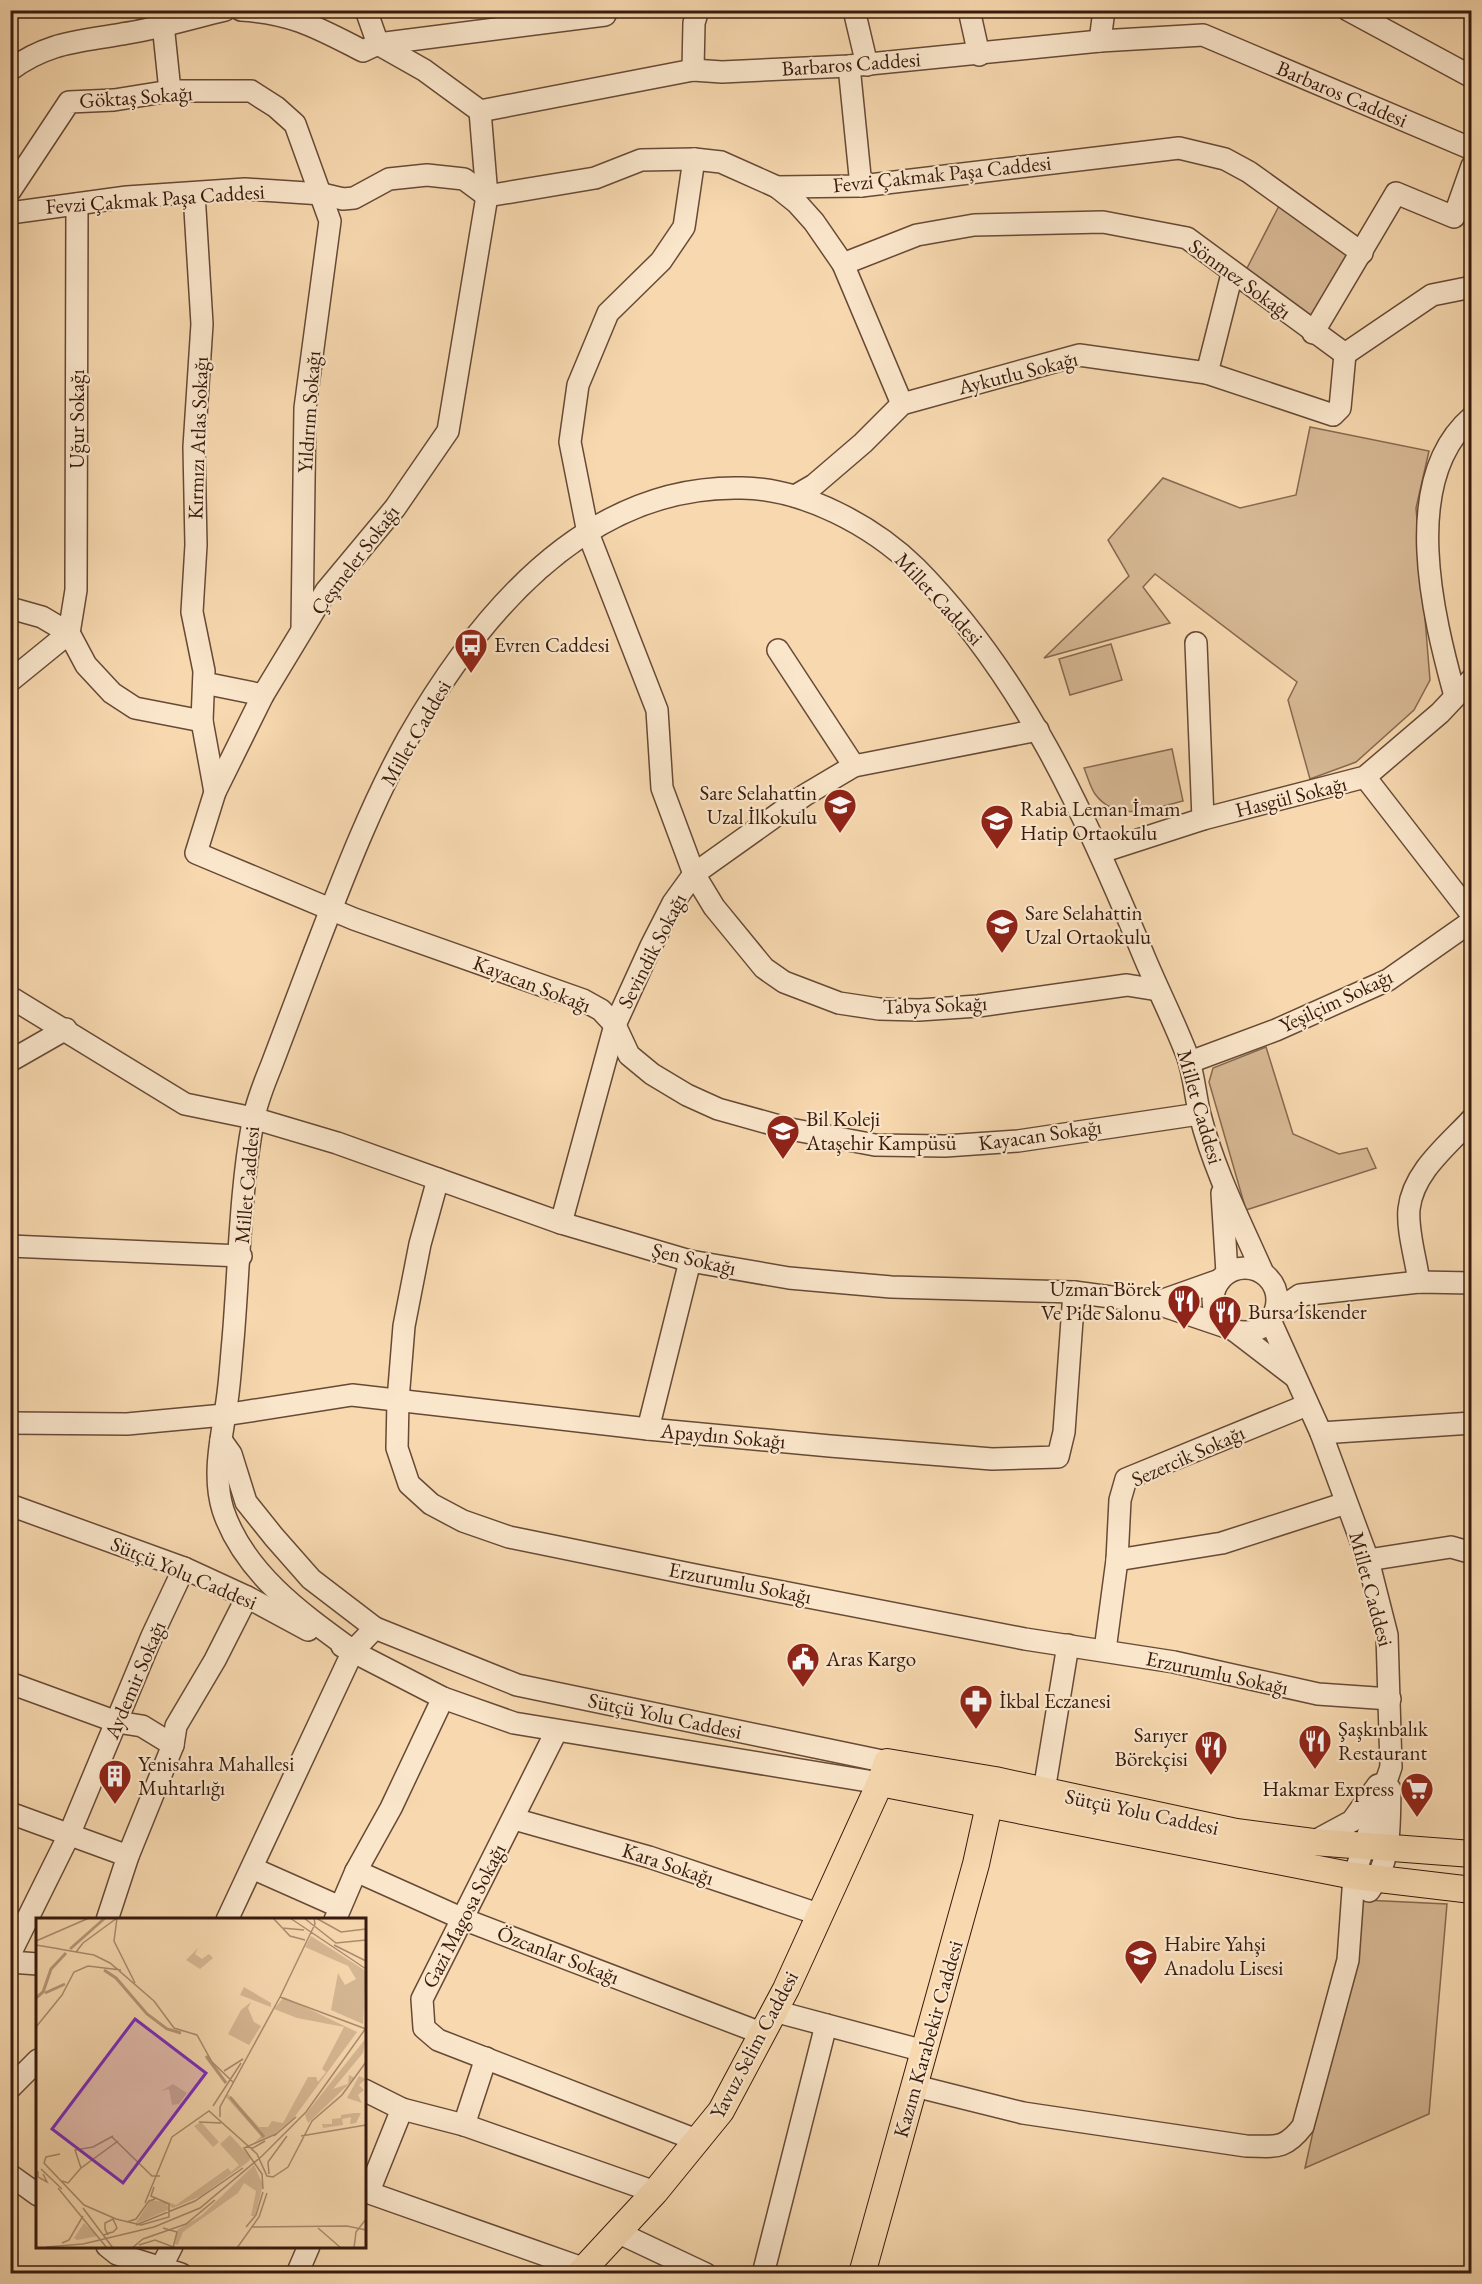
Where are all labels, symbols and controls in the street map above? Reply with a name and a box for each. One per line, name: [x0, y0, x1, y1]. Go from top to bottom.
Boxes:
street label: Barbaros Caddesi: [780, 45, 922, 82]
street label: Barbaros Caddesi: [1273, 54, 1412, 133]
street label: Göktaş Sokağı: [78, 79, 194, 114]
street label: Fevzi Çakmak Paşa Caddesi: [831, 149, 1053, 198]
street label: Fevzi Çakmak Paşa Caddesi: [44, 177, 265, 220]
street label: Sönmez Sokağı: [1184, 232, 1297, 325]
street label: Aykutlu Sokağı: [954, 345, 1081, 401]
street label: Yıldırım Sokağı: [291, 350, 326, 474]
street label: Kırmızı Atlas Sokağı: [181, 356, 214, 520]
street label: Uğur Sokağı: [63, 369, 90, 469]
street label: Çeşmeler Sokağı: [304, 499, 405, 620]
street label: Millet Caddesi: [889, 546, 989, 651]
bus stop icon: Evren Caddesi: [453, 627, 489, 674]
place label: Evren Caddesi: [494, 631, 610, 658]
street label: Millet Caddesi: [374, 675, 457, 791]
street label: Hasgül Sokağı: [1232, 770, 1349, 823]
place label: Sare Selahattin Uzal İlkokulu: [699, 779, 817, 830]
school or university icon: Sare Selahattin Uzal İlkokulu: [822, 787, 858, 834]
place label: Rabia Leman İmam Hatip Ortaokulu: [1020, 795, 1181, 846]
school or university icon: Rabia Leman İmam Hatip Ortaokulu: [979, 803, 1015, 850]
street label: Sevindik Sokağı: [611, 889, 692, 1013]
place label: Sare Selahattin Uzal Ortaokulu: [1025, 899, 1151, 950]
school or university icon: Sare Selahattin Uzal Ortaokulu: [984, 907, 1020, 954]
street label: Kayacan Sokağı: [469, 949, 595, 1018]
street label: Yeşilçim Sokağı: [1275, 963, 1397, 1039]
street label: Tabya Sokağı: [882, 989, 988, 1020]
street label: Millet Caddesi: [1171, 1047, 1230, 1167]
place label: Bil Koleji Ataşehir Kampüsü: [805, 1105, 957, 1156]
school or university icon: Bil Koleji Ataşehir Kampüsü: [765, 1113, 801, 1160]
street label: Kayacan Sokağı: [977, 1113, 1103, 1157]
street label: Millet Caddesi: [228, 1125, 265, 1245]
street label: Şen Sokağı: [649, 1236, 739, 1281]
place label: Uzman Börek Ve Pide Salonu: [1041, 1275, 1162, 1326]
restaurant icon: Uzman Börek Ve Pide Salonu: [1166, 1283, 1202, 1330]
restaurant icon: Bursa İskender: [1207, 1294, 1243, 1341]
place label: Bursa İskender: [1248, 1298, 1367, 1325]
street label: Apaydın Sokağı: [658, 1417, 787, 1454]
street label: Sezercik Sokağı: [1127, 1419, 1249, 1493]
street label: Millet Caddesi: [1343, 1528, 1400, 1649]
street label: Sütçü Yolu Caddesi: [107, 1530, 261, 1616]
street label: Erzurumlu Sokağı: [666, 1555, 814, 1610]
street label: Aydemir Sokağı: [97, 1617, 172, 1744]
public building icon: Aras Kargo: [785, 1641, 821, 1688]
street label: Erzurumlu Sokağı: [1143, 1644, 1291, 1701]
place label: Aras Kargo: [825, 1645, 916, 1672]
pharmacy icon: İkbal Eczanesi: [958, 1683, 994, 1730]
street label: Sütçü Yolu Caddesi: [586, 1686, 744, 1745]
place label: İkbal Eczanesi: [999, 1687, 1111, 1714]
place label: Şaşkınbalık Restaurant: [1338, 1715, 1429, 1766]
place label: Sarıyer Börekçisi: [1115, 1721, 1188, 1772]
restaurant icon: Şaşkınbalık Restaurant: [1297, 1723, 1333, 1770]
restaurant icon: Sarıyer Börekçisi: [1193, 1729, 1229, 1776]
place label: Yenisahra Mahallesi Muhtarlığı: [138, 1750, 294, 1801]
building icon: Yenisahra Mahallesi Muhtarlığı: [97, 1758, 133, 1805]
supermarket icon: Hakmar Express: [1399, 1771, 1435, 1818]
place label: Hakmar Express: [1262, 1775, 1394, 1802]
street label: Sütçü Yolu Caddesi: [1063, 1782, 1221, 1841]
street label: Kara Sokağı: [619, 1836, 717, 1891]
street label: Gazi Magosa Sokağı: [416, 1839, 512, 1993]
inset map: [36, 1918, 366, 2248]
street label: Özcanlar Sokağı: [493, 1919, 623, 1990]
place label: Habire Yahşi Anadolu Lisesi: [1163, 1930, 1283, 1981]
street label: Kazım Karabekir Caddesi: [886, 1937, 969, 2141]
school or university icon: Habire Yahşi Anadolu Lisesi: [1123, 1938, 1159, 1985]
street label: Yavuz Selim Caddesi: [703, 1966, 804, 2123]

